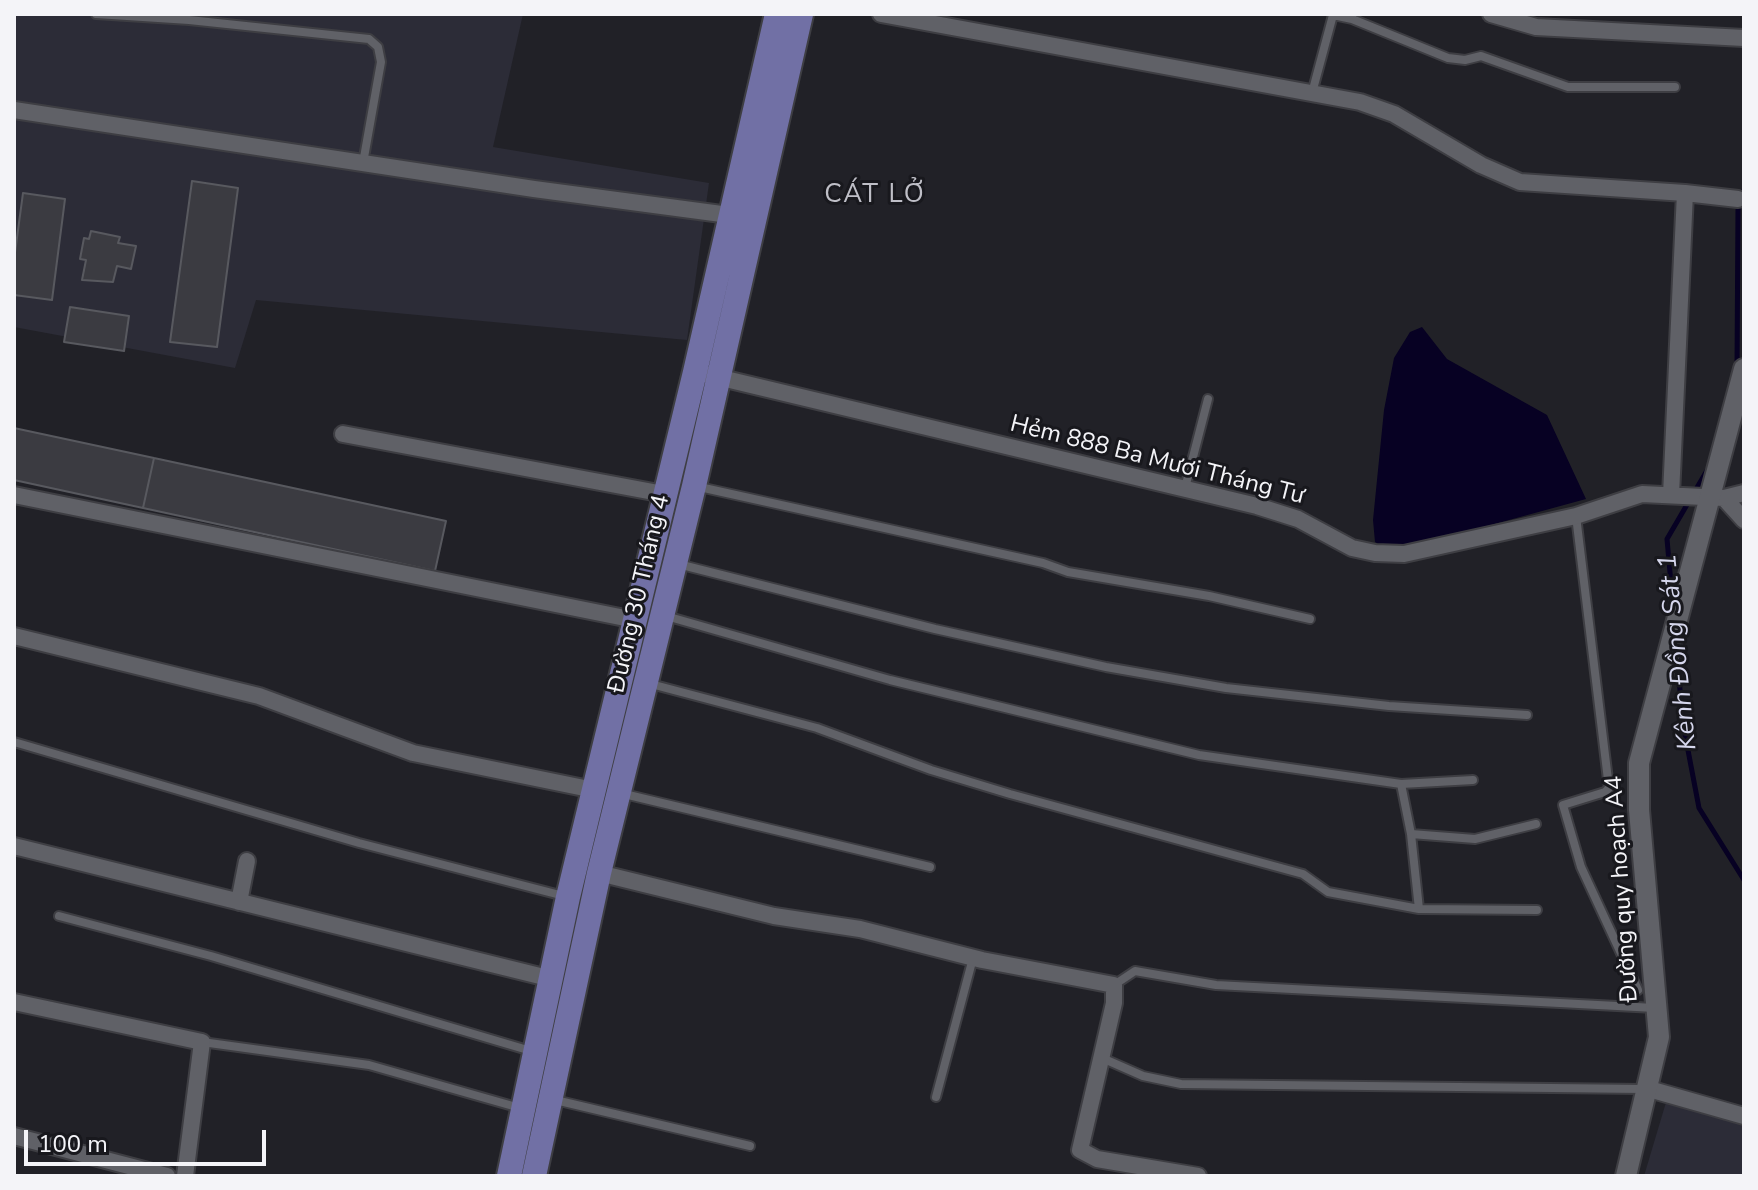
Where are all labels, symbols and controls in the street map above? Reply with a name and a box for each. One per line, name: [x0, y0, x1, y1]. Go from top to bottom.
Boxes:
district label: CÁT LỞ: [824, 180, 926, 212]
street label: Hẻm 888 Ba Mươi Tháng Tư: [1007, 410, 1307, 512]
street label: Đường 30 Tháng 4: [603, 492, 677, 696]
water label: Kênh Đồng Sát 1: [1653, 552, 1705, 752]
street label: Đường quy hoạch A4: [1601, 775, 1645, 1003]
scale bar: [28, 1114, 270, 1164]
text: 100 m: [38, 1128, 108, 1160]

